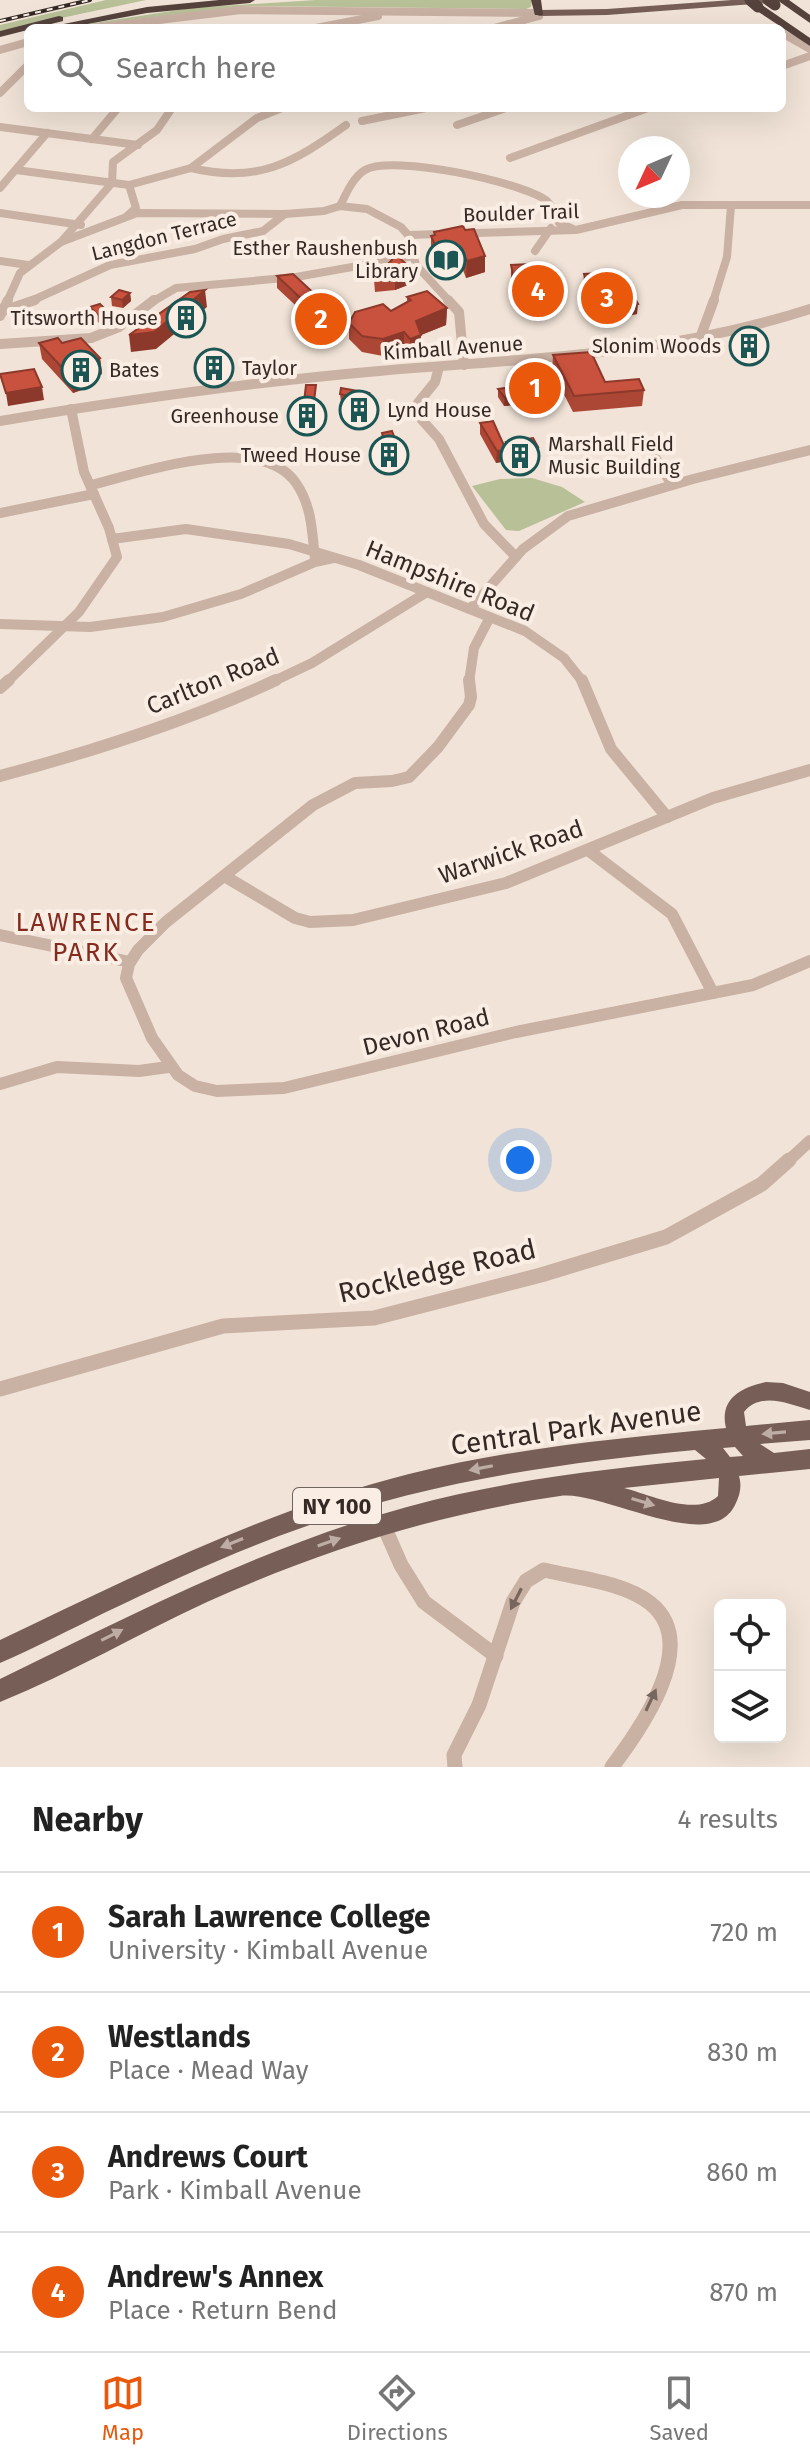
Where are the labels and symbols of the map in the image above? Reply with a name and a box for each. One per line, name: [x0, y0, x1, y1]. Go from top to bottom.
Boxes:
north arrow: [618, 136, 690, 208]
street label: Boulder Trail: [462, 199, 580, 227]
street label: Langdon Terrace: [89, 206, 239, 266]
place label: Esther Raushenbush Library: [233, 236, 418, 283]
library icon: Esther Raushenbush Library: [425, 239, 467, 281]
pin: 4: [512, 261, 564, 321]
pin: 3: [581, 268, 633, 328]
pin: 2: [295, 289, 347, 349]
building icon: Titsworth House: [165, 297, 207, 339]
place label: Titsworth House: [10, 306, 158, 330]
building icon: Slonim Woods: [728, 325, 770, 367]
street label: Kimball Avenue: [382, 331, 524, 365]
place label: Slonim Woods: [592, 334, 721, 358]
building icon: Taylor: [193, 347, 235, 389]
building icon: Bates: [60, 349, 102, 391]
place label: Taylor: [242, 356, 297, 380]
place label: Bates: [109, 358, 159, 382]
pin: 1: [509, 358, 561, 418]
building icon: Lynd House: [338, 389, 380, 431]
building icon: Greenhouse: [286, 395, 328, 437]
place label: Lynd House: [387, 398, 492, 422]
place label: Greenhouse: [170, 404, 279, 428]
place label: Marshall Field Music Building: [548, 432, 681, 479]
building icon: Tweed House: [368, 434, 410, 476]
building icon: Marshall Field Music Building: [499, 435, 541, 477]
place label: Tweed House: [241, 443, 361, 467]
street label: Hampshire Road: [362, 534, 538, 628]
street label: Carlton Road: [143, 642, 283, 720]
street label: Warwick Road: [435, 814, 587, 890]
district label: LAWRENCE PARK: [15, 907, 157, 968]
street label: Devon Road: [360, 1003, 492, 1061]
your location: [500, 1140, 540, 1180]
street label: Rockledge Road: [335, 1232, 539, 1310]
street label: Central Park Avenue: [449, 1394, 703, 1462]
one-way arrow: [761, 1427, 786, 1440]
one-way arrow: [468, 1462, 493, 1475]
road number: NY 100: [293, 1488, 381, 1524]
one-way arrow: [631, 1496, 655, 1509]
one-way arrow: [317, 1535, 341, 1548]
one-way arrow: [220, 1537, 244, 1550]
one-way arrow: [509, 1587, 523, 1610]
one-way arrow: [101, 1629, 124, 1642]
one-way arrow: [644, 1688, 658, 1711]

